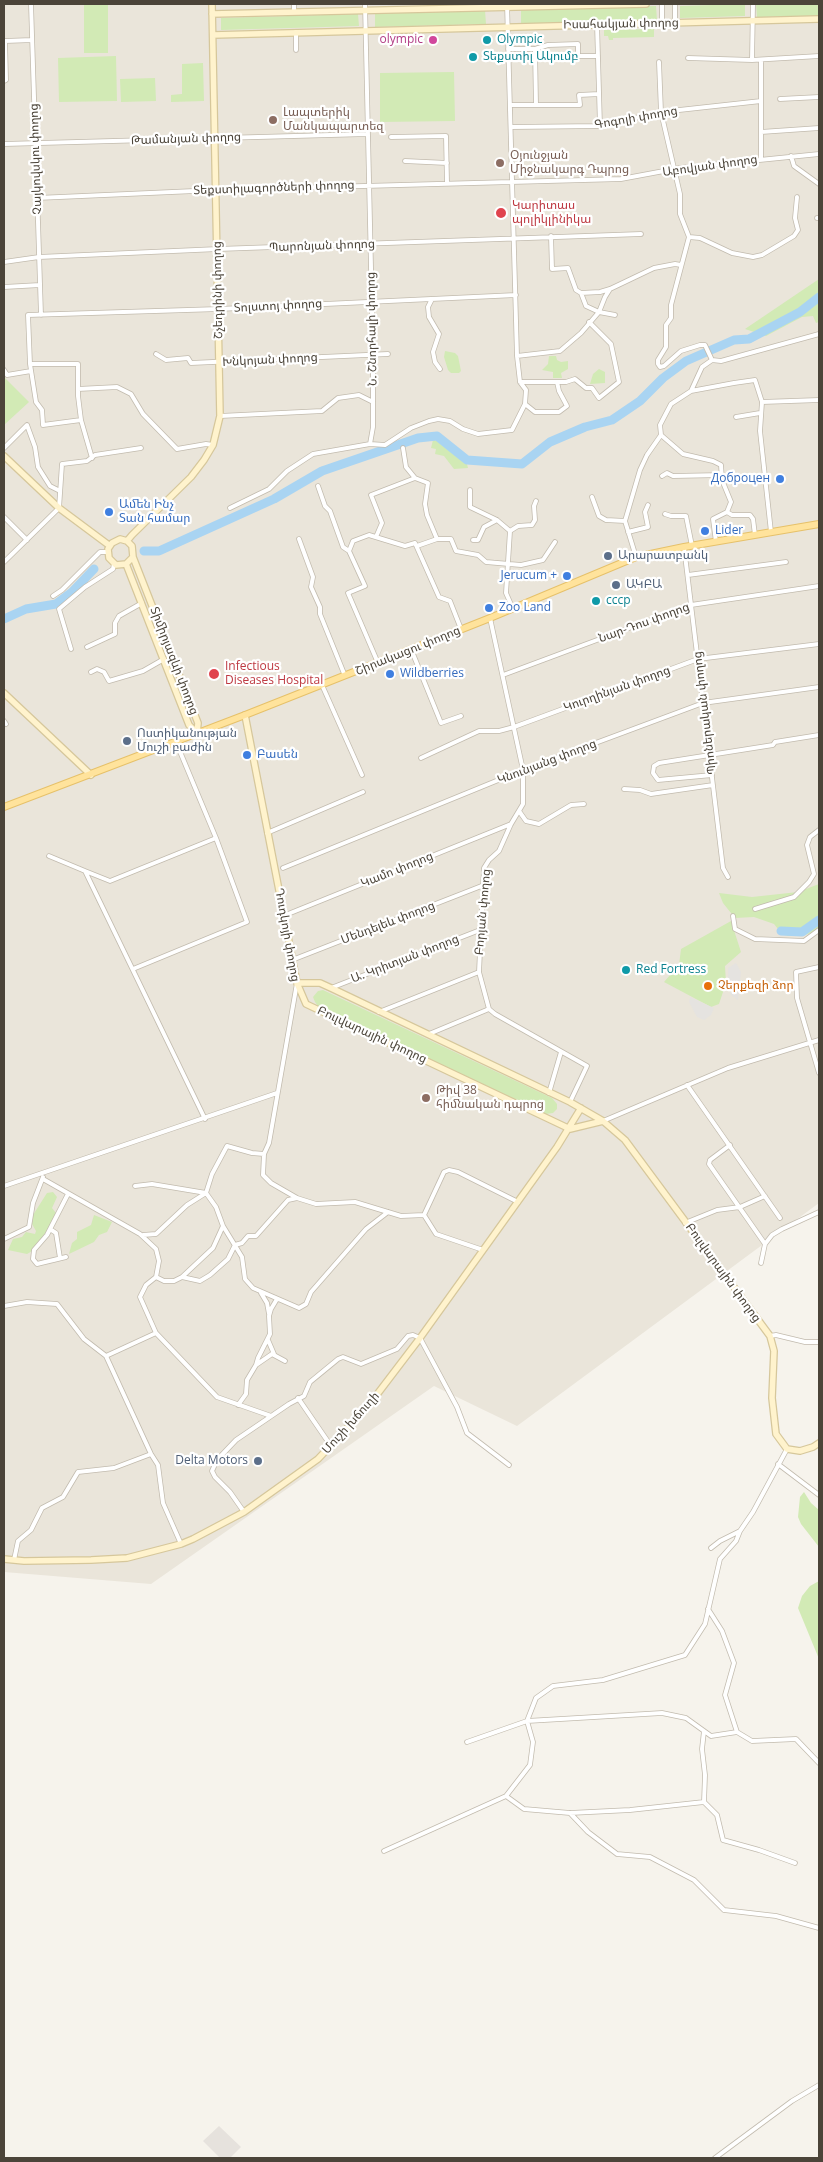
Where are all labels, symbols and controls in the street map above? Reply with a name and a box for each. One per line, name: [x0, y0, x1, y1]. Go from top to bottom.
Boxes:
street label: Իսահակյան փողոց: [563, 16, 679, 32]
place label: olympic: [380, 33, 423, 47]
place label: Olympic: [497, 33, 543, 47]
marker: olympic: [427, 34, 439, 46]
marker: Olympic: [481, 34, 493, 46]
place label: Տեքստիլ Ակումբ: [483, 50, 578, 64]
marker: Տեքստիլ Ակումբ: [467, 51, 479, 63]
street label: Չայկովսկու փողոց: [27, 103, 45, 215]
street label: Գոգոլի փողոց: [593, 104, 679, 132]
place label: Լապտերիկ Մանկապարտեզ: [283, 106, 383, 134]
marker: Լապտերիկ Մանկապարտեզ: [267, 114, 279, 126]
street label: Թամանյան փողոց: [131, 130, 241, 148]
place label: Օյունջյան Միջնակարգ Դպրոց: [510, 149, 629, 177]
street label: Աբովյան փողոց: [662, 152, 758, 180]
marker: Օյունջյան Միջնակարգ Դպրոց: [494, 157, 506, 169]
street label: Տեքստիլագործների փողոց: [193, 178, 355, 198]
place label: Կարիտաս պոլիկլինիկա: [512, 199, 591, 227]
marker: Կարիտաս պոլիկլինիկա: [494, 206, 508, 220]
street label: Պարոնյան փողոց: [269, 237, 375, 255]
street label: Շչեդրինի փողոց: [210, 241, 226, 339]
street label: Ն. Շնորհալի փողոց: [364, 272, 380, 386]
street label: Տոլստոյ փողոց: [233, 296, 323, 316]
street label: Խնկոյան փողոց: [222, 350, 318, 370]
place label: Доброцен: [711, 472, 770, 486]
marker: Доброцен: [774, 473, 786, 485]
place label: Ամեն Ինչ Տան համար: [119, 498, 190, 526]
marker: Ամեն Ինչ Տան համար: [103, 506, 115, 518]
place label: Lider: [715, 524, 743, 538]
marker: Lider: [699, 525, 711, 537]
place label: Արարատբանկ: [618, 549, 708, 563]
marker: Արարատբանկ: [602, 550, 614, 562]
place label: Jerucum +: [501, 569, 557, 583]
marker: Jerucum +: [561, 570, 573, 582]
place label: ԱԿԲԱ: [626, 578, 662, 592]
marker: ԱԿԲԱ: [610, 579, 622, 591]
place label: ссср: [606, 594, 631, 608]
marker: ссср: [590, 595, 602, 607]
street label: Նար-Դոս փողոց: [597, 600, 691, 646]
place label: Zoo Land: [499, 601, 551, 615]
marker: Zoo Land: [483, 602, 495, 614]
street label: Տիմիրյազևի փողոց: [147, 605, 201, 717]
street label: Շիրակացու փողոց: [353, 623, 463, 679]
street label: Պիոներական փողոց: [690, 650, 720, 776]
place label: Infectious Diseases Hospital: [225, 660, 323, 688]
street label: Կուրղինյան փողոց: [562, 663, 672, 715]
marker: Infectious Diseases Hospital: [207, 667, 221, 681]
place label: Wildberries: [400, 667, 464, 681]
marker: Wildberries: [384, 668, 396, 680]
place label: Ոստիկանության Մուշի բաժին: [137, 727, 237, 755]
marker: Ոստիկանության Մուշի բաժին: [121, 735, 133, 747]
street label: Կնունյանց փողոց: [495, 736, 599, 788]
place label: Բասեն: [257, 748, 298, 762]
marker: Բասեն: [241, 749, 253, 761]
street label: Կամո փողոց: [359, 849, 435, 891]
street label: Բորյան փողոց: [472, 868, 494, 956]
street label: Դուդկոյի փողոց: [272, 887, 302, 983]
street label: Մենդելեև փողոց: [339, 898, 437, 948]
street label: Ա. Կրիտյան փողոց: [349, 932, 461, 986]
place label: Red Fortress: [636, 963, 706, 977]
marker: Red Fortress: [620, 964, 632, 976]
place label: Չերքեզի ձոր: [718, 979, 794, 993]
marker: Չերքեզի ձոր: [702, 980, 714, 992]
street label: Բուլվարային փողոց: [315, 1003, 429, 1067]
place label: Թիվ 38 հիմնական դպրոց: [436, 1084, 544, 1112]
marker: Թիվ 38 հիմնական դպրոց: [420, 1092, 432, 1104]
street label: Բուլվարային փողոց: [682, 1221, 764, 1325]
street label: Մուշի խճուղի: [319, 1389, 383, 1457]
place label: Delta Motors: [175, 1454, 248, 1468]
marker: Delta Motors: [252, 1455, 264, 1467]

